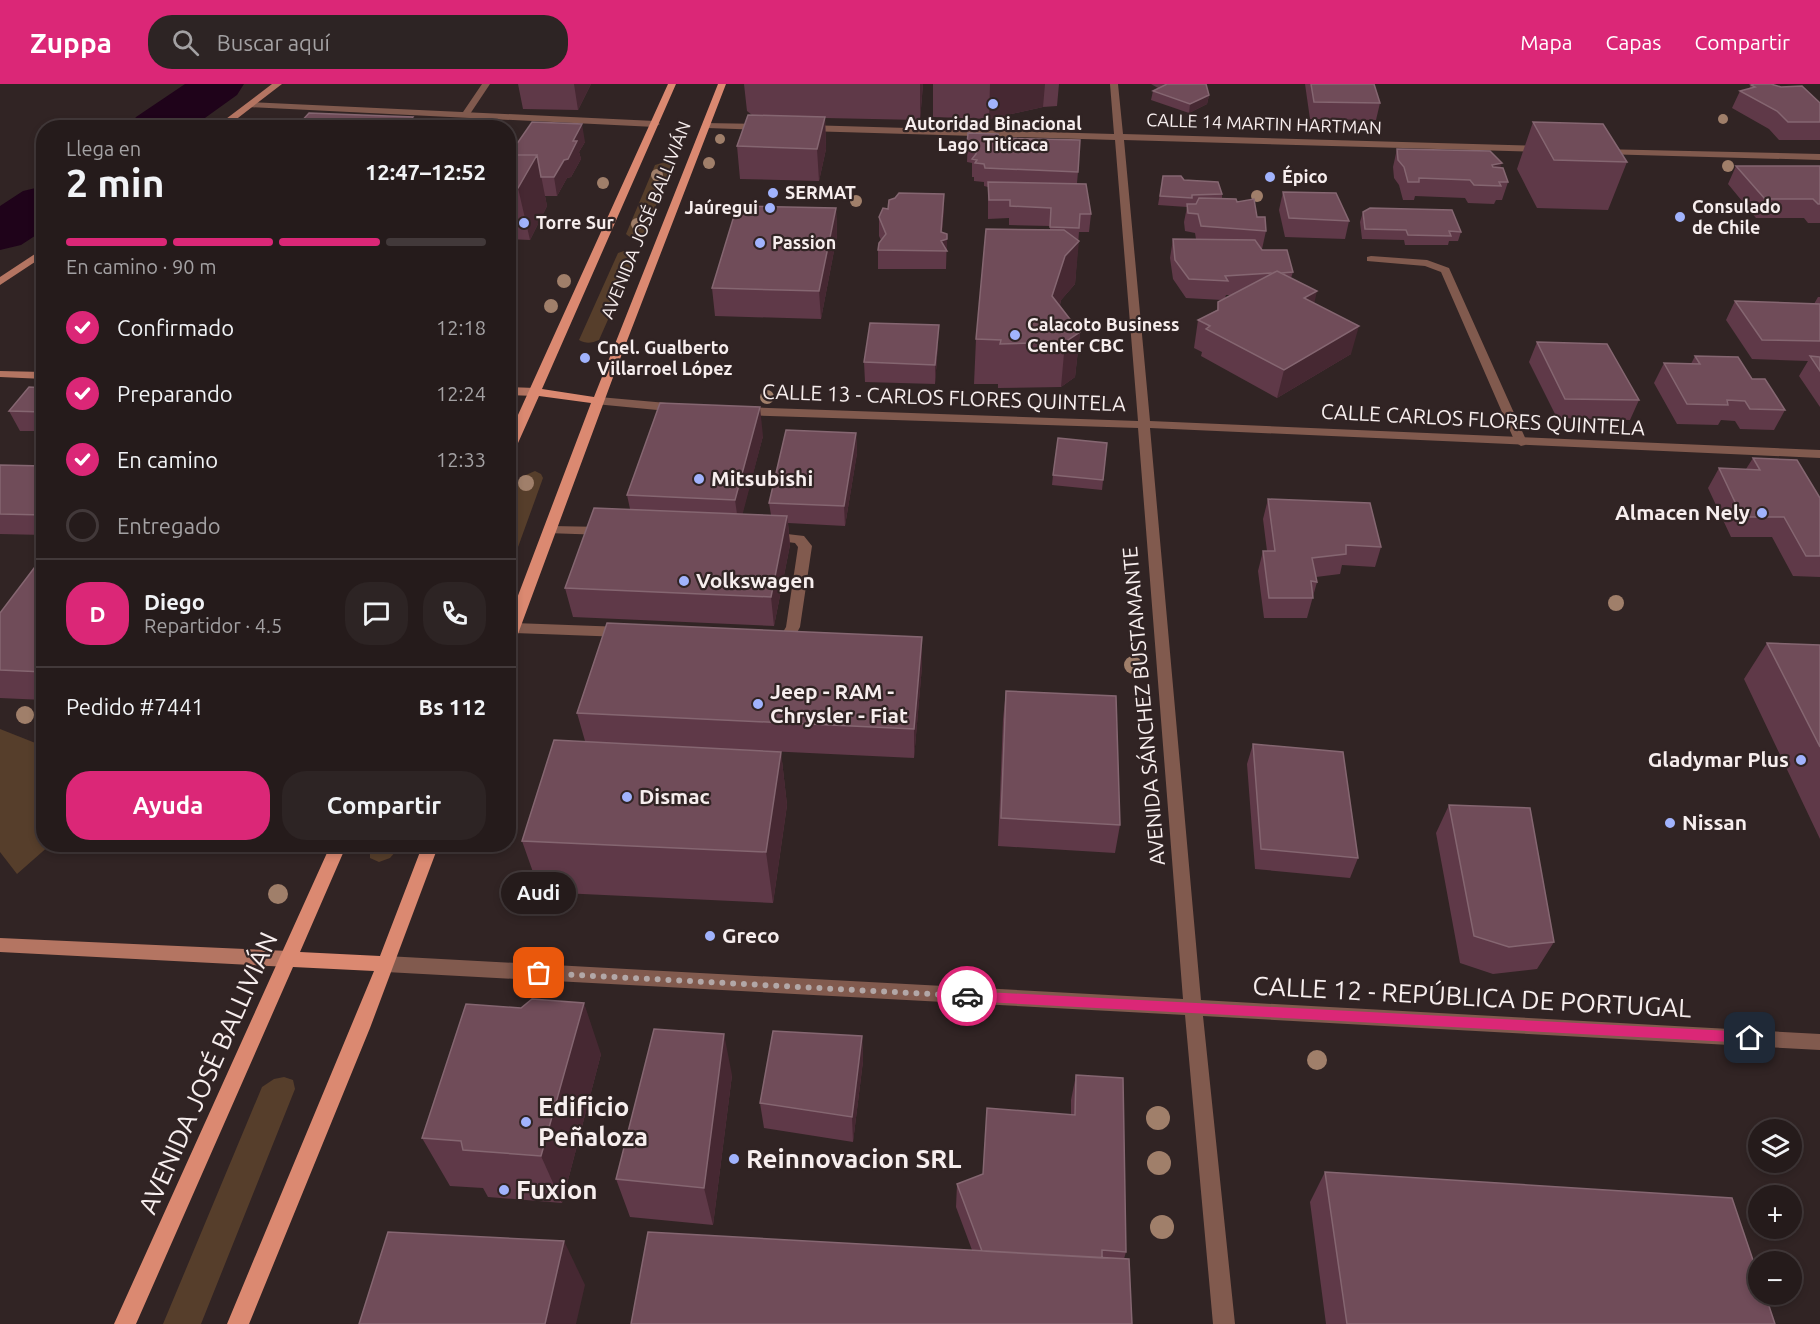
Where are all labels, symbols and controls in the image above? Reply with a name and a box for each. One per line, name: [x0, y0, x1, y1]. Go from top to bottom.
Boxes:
search box: [148, 15, 568, 69]
icon: search: [169, 26, 202, 59]
text: Zuppa: [30, 27, 112, 58]
text: Buscar aquí: [217, 30, 330, 55]
text: Mapa: [1520, 30, 1572, 54]
text: Capas: [1605, 30, 1661, 54]
text: Compartir: [1694, 30, 1790, 54]
marker: Autoridad Binacional Lago Titicaca: [986, 97, 1000, 111]
street label: CALLE 14 MARTIN HARTMAN: [1146, 109, 1382, 137]
place label: Autoridad Binacional Lago Titicaca: [904, 113, 1082, 154]
street label: AVENIDA JOSÉ BALLIVIÁN: [595, 118, 694, 321]
text: Llega en: [66, 137, 141, 160]
text: 12:47–12:52: [365, 159, 486, 184]
text: 2 min: [66, 161, 165, 204]
place label: Épico: [1282, 165, 1328, 186]
marker: Épico: [1263, 170, 1277, 184]
place label: SERMAT: [785, 182, 856, 202]
marker: SERMAT: [766, 186, 780, 200]
place label: Consulado de Chile: [1692, 196, 1781, 237]
place label: Jaúregui: [685, 197, 758, 217]
marker: Jaúregui: [763, 201, 777, 215]
marker: Consulado de Chile: [1673, 210, 1687, 224]
place label: Torre Sur: [536, 212, 614, 232]
marker: Torre Sur: [517, 216, 531, 230]
place label: Passion: [772, 232, 836, 252]
marker: Passion: [753, 236, 767, 250]
text: En camino · 90 m: [66, 255, 216, 278]
icon: check: [66, 311, 99, 344]
place label: Calacoto Business Center CBC: [1027, 314, 1180, 355]
text: Confirmado: [117, 315, 234, 340]
text: 12:18: [436, 316, 486, 339]
marker: Calacoto Business Center CBC: [1008, 328, 1022, 342]
place label: Cnel. Gualberto Villarroel López: [597, 337, 733, 378]
marker: Cnel. Gualberto Villarroel López: [578, 351, 592, 365]
icon: check: [66, 377, 99, 410]
street label: CALLE 13 - CARLOS FLORES QUINTELA: [762, 379, 1127, 415]
text: Preparando: [117, 381, 233, 406]
text: 12:24: [436, 382, 486, 405]
street label: CALLE CARLOS FLORES QUINTELA: [1320, 399, 1646, 439]
icon: check: [66, 443, 99, 476]
text: En camino: [117, 447, 218, 472]
text: 12:33: [436, 448, 486, 471]
place label: Mitsubishi: [711, 466, 813, 490]
marker: Mitsubishi: [692, 472, 706, 486]
place label: Almacen Nely: [1615, 500, 1750, 524]
marker: Almacen Nely: [1755, 506, 1769, 520]
text: Entregado: [117, 513, 221, 538]
street label: AVENIDA SÁNCHEZ BUSTAMANTE: [1117, 546, 1169, 866]
place label: Volkswagen: [696, 568, 815, 592]
marker: Volkswagen: [677, 574, 691, 588]
button: chat: [345, 582, 408, 645]
button: phone: [423, 582, 486, 645]
text: Diego: [144, 589, 205, 614]
text: D: [89, 601, 106, 626]
text: Repartidor · 4.5: [144, 614, 282, 637]
place label: Jeep - RAM - Chrysler - Fiat: [770, 679, 908, 727]
text: Pedido #7441: [66, 694, 204, 719]
text: Bs 112: [419, 694, 486, 719]
marker: Jeep - RAM - Chrysler - Fiat: [751, 697, 765, 711]
place label: Gladymar Plus: [1648, 747, 1789, 771]
marker: Gladymar Plus: [1794, 753, 1808, 767]
button: Ayuda: [66, 771, 270, 840]
button: Compartir: [282, 771, 486, 840]
place label: Dismac: [639, 784, 710, 808]
marker: Dismac: [620, 790, 634, 804]
place label: Nissan: [1682, 810, 1747, 834]
marker: Nissan: [1663, 816, 1677, 830]
callout: Audi: [502, 871, 576, 913]
text: Audi: [517, 881, 560, 904]
place label: Greco: [722, 923, 780, 947]
street label: AVENIDA JOSÉ BALLIVIÁN: [131, 927, 283, 1218]
marker: Greco: [703, 929, 717, 943]
pin: [513, 947, 564, 998]
icon: bag: [522, 956, 555, 989]
courier: [937, 966, 997, 1026]
street label: CALLE 12 - REPÚBLICA DE PORTUGAL: [1252, 970, 1692, 1022]
icon: car: [951, 980, 984, 1013]
pin: [1724, 1012, 1775, 1063]
icon: home: [1733, 1021, 1766, 1054]
place label: Edificio Peñaloza: [538, 1092, 648, 1151]
marker: Edificio Peñaloza: [519, 1115, 533, 1129]
map controls: [1748, 1119, 1802, 1305]
button: layers: [1748, 1119, 1802, 1173]
place label: Reinnovacion SRL: [746, 1144, 962, 1173]
marker: Reinnovacion SRL: [727, 1152, 741, 1166]
place label: Fuxion: [516, 1175, 598, 1204]
marker: Fuxion: [497, 1183, 511, 1197]
button: +: [1748, 1185, 1802, 1239]
button: −: [1748, 1251, 1802, 1305]

